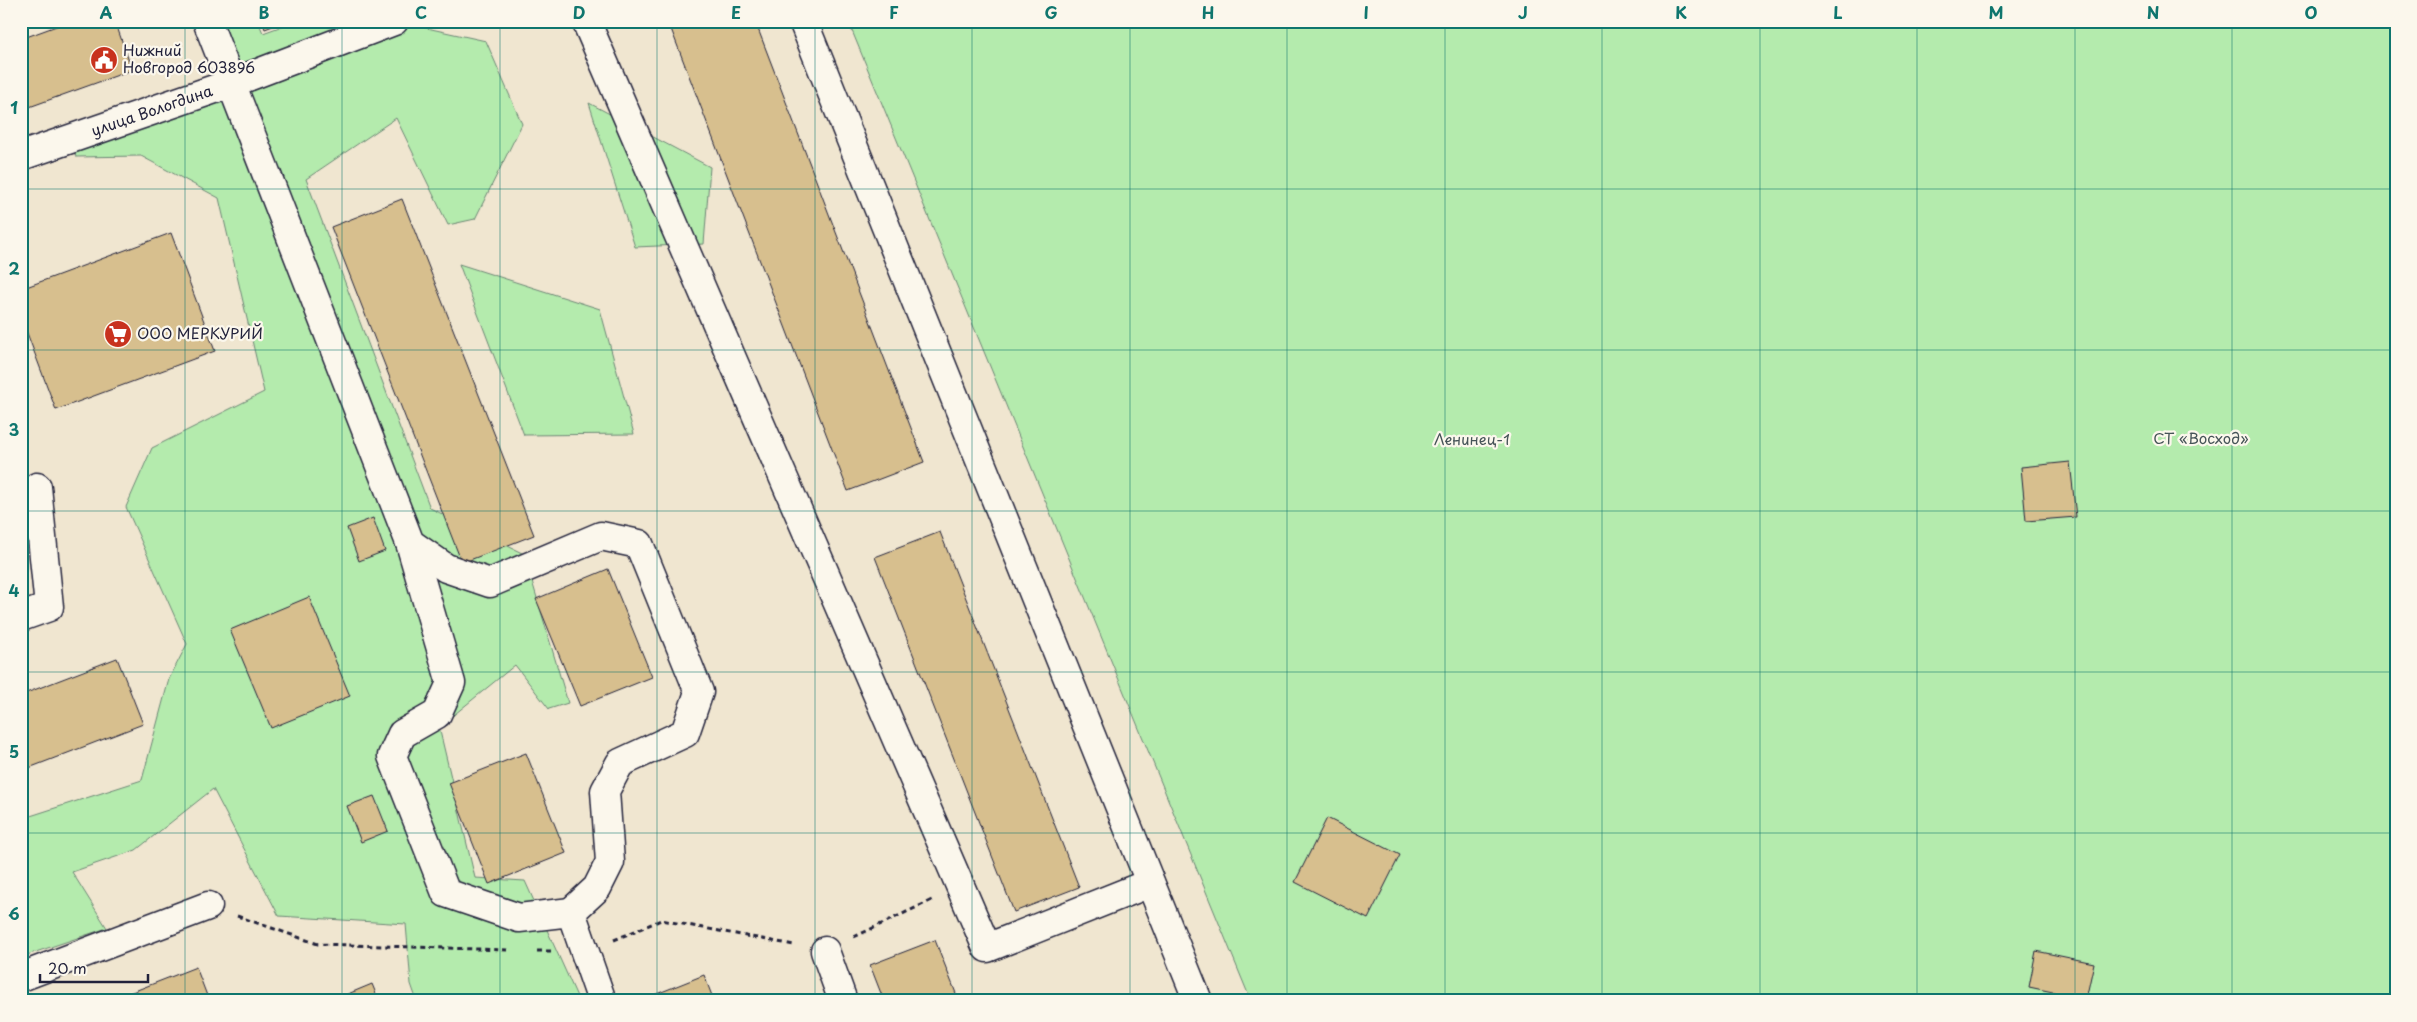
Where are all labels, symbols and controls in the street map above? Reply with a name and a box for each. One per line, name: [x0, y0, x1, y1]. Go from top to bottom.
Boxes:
text: A: [100, 0, 113, 24]
text: B: [259, 0, 270, 24]
text: C: [415, 0, 427, 24]
text: D: [573, 0, 585, 24]
text: E: [731, 0, 741, 24]
text: F: [889, 0, 899, 24]
text: G: [1044, 0, 1058, 24]
text: H: [1202, 0, 1214, 24]
text: I: [1363, 0, 1369, 24]
text: J: [1518, 0, 1528, 24]
text: K: [1675, 0, 1687, 24]
text: L: [1833, 0, 1843, 24]
text: M: [1988, 0, 2004, 24]
text: N: [2147, 0, 2159, 24]
text: O: [2305, 0, 2318, 24]
place label: Нижний Новгород 603896: [123, 38, 255, 78]
public building icon: Нижний Новгород 603896: [89, 45, 119, 75]
street label: улица Вологдина: [88, 78, 216, 141]
text: 1: [10, 95, 18, 119]
text: 2: [8, 256, 20, 280]
supermarket icon: ООО МЕРКУРИЙ: [103, 319, 133, 349]
place label: ООО МЕРКУРИЙ: [137, 321, 263, 344]
text: 3: [9, 417, 19, 441]
park label: СТ «Восход»: [2153, 426, 2249, 449]
park label: Ленинец-1: [1434, 427, 1510, 450]
text: 4: [9, 578, 20, 602]
text: 5: [9, 739, 19, 763]
text: 6: [8, 901, 20, 925]
scale bar: [40, 952, 148, 984]
text: 20 m: [48, 956, 87, 979]

